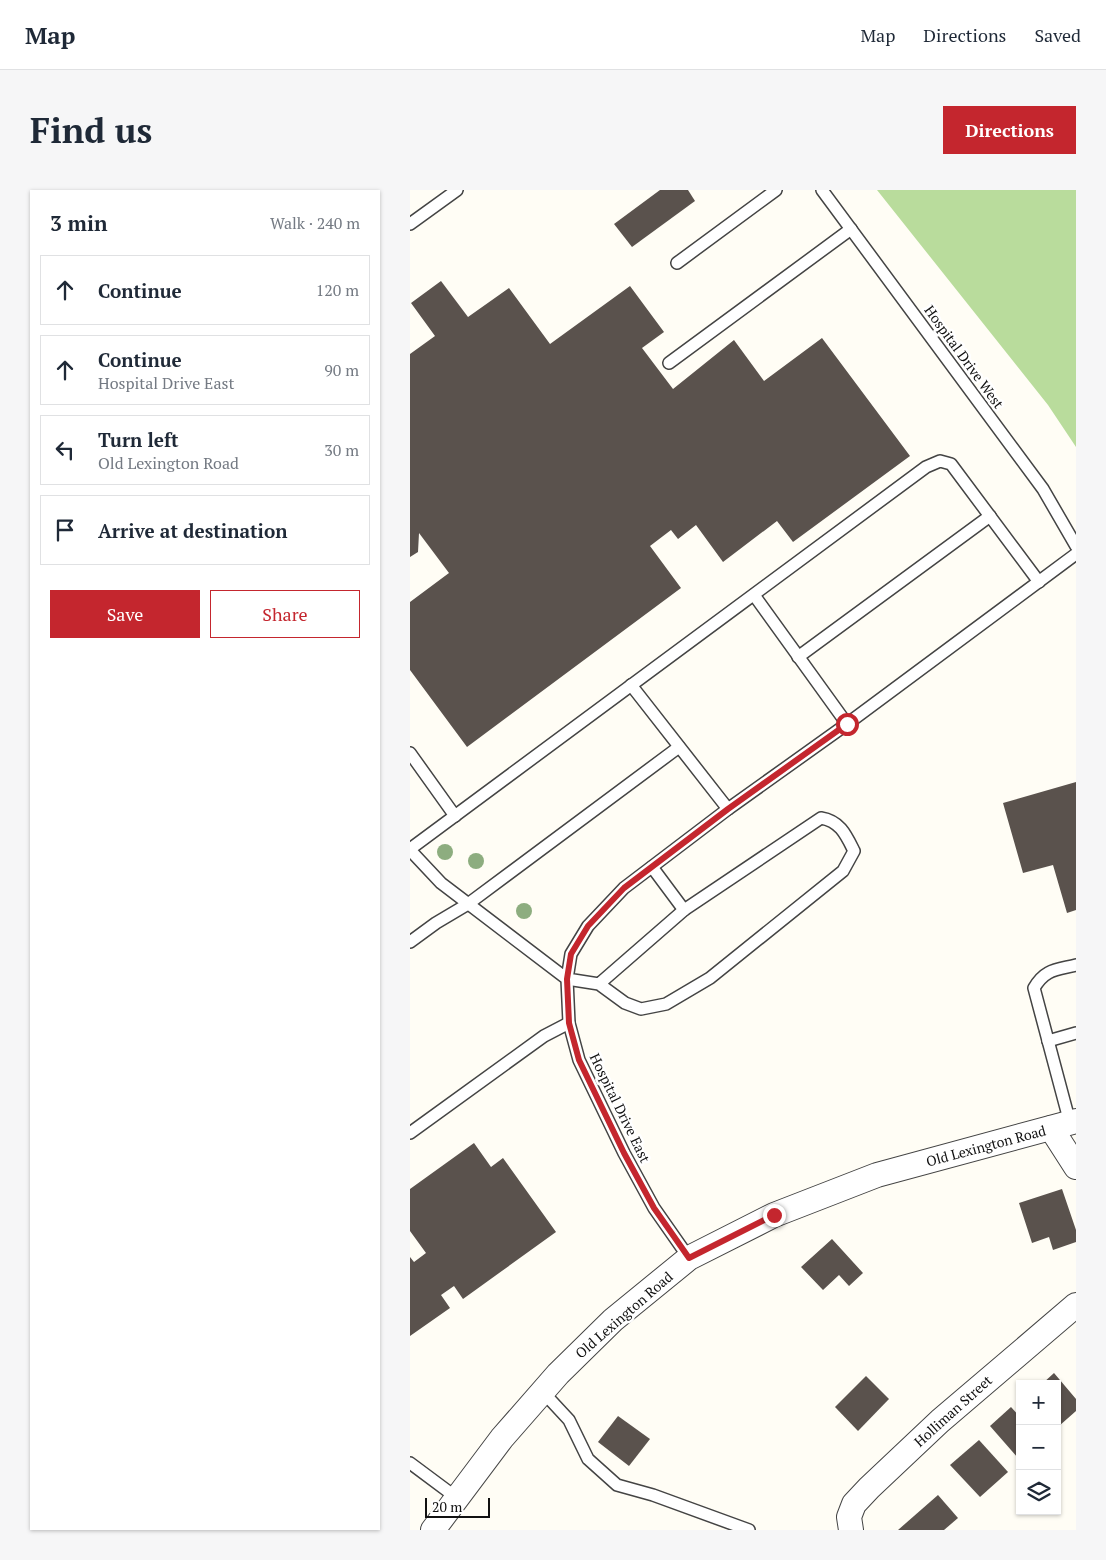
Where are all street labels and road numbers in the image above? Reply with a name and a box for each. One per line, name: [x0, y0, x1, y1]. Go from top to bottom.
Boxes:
street label: Hospital Drive West: [920, 301, 1009, 413]
street label: Hospital Drive East: [586, 1050, 655, 1166]
street label: Old Lexington Road: [924, 1120, 1048, 1171]
street label: Old Lexington Road: [571, 1267, 677, 1362]
street label: Holliman Street: [910, 1370, 996, 1451]

